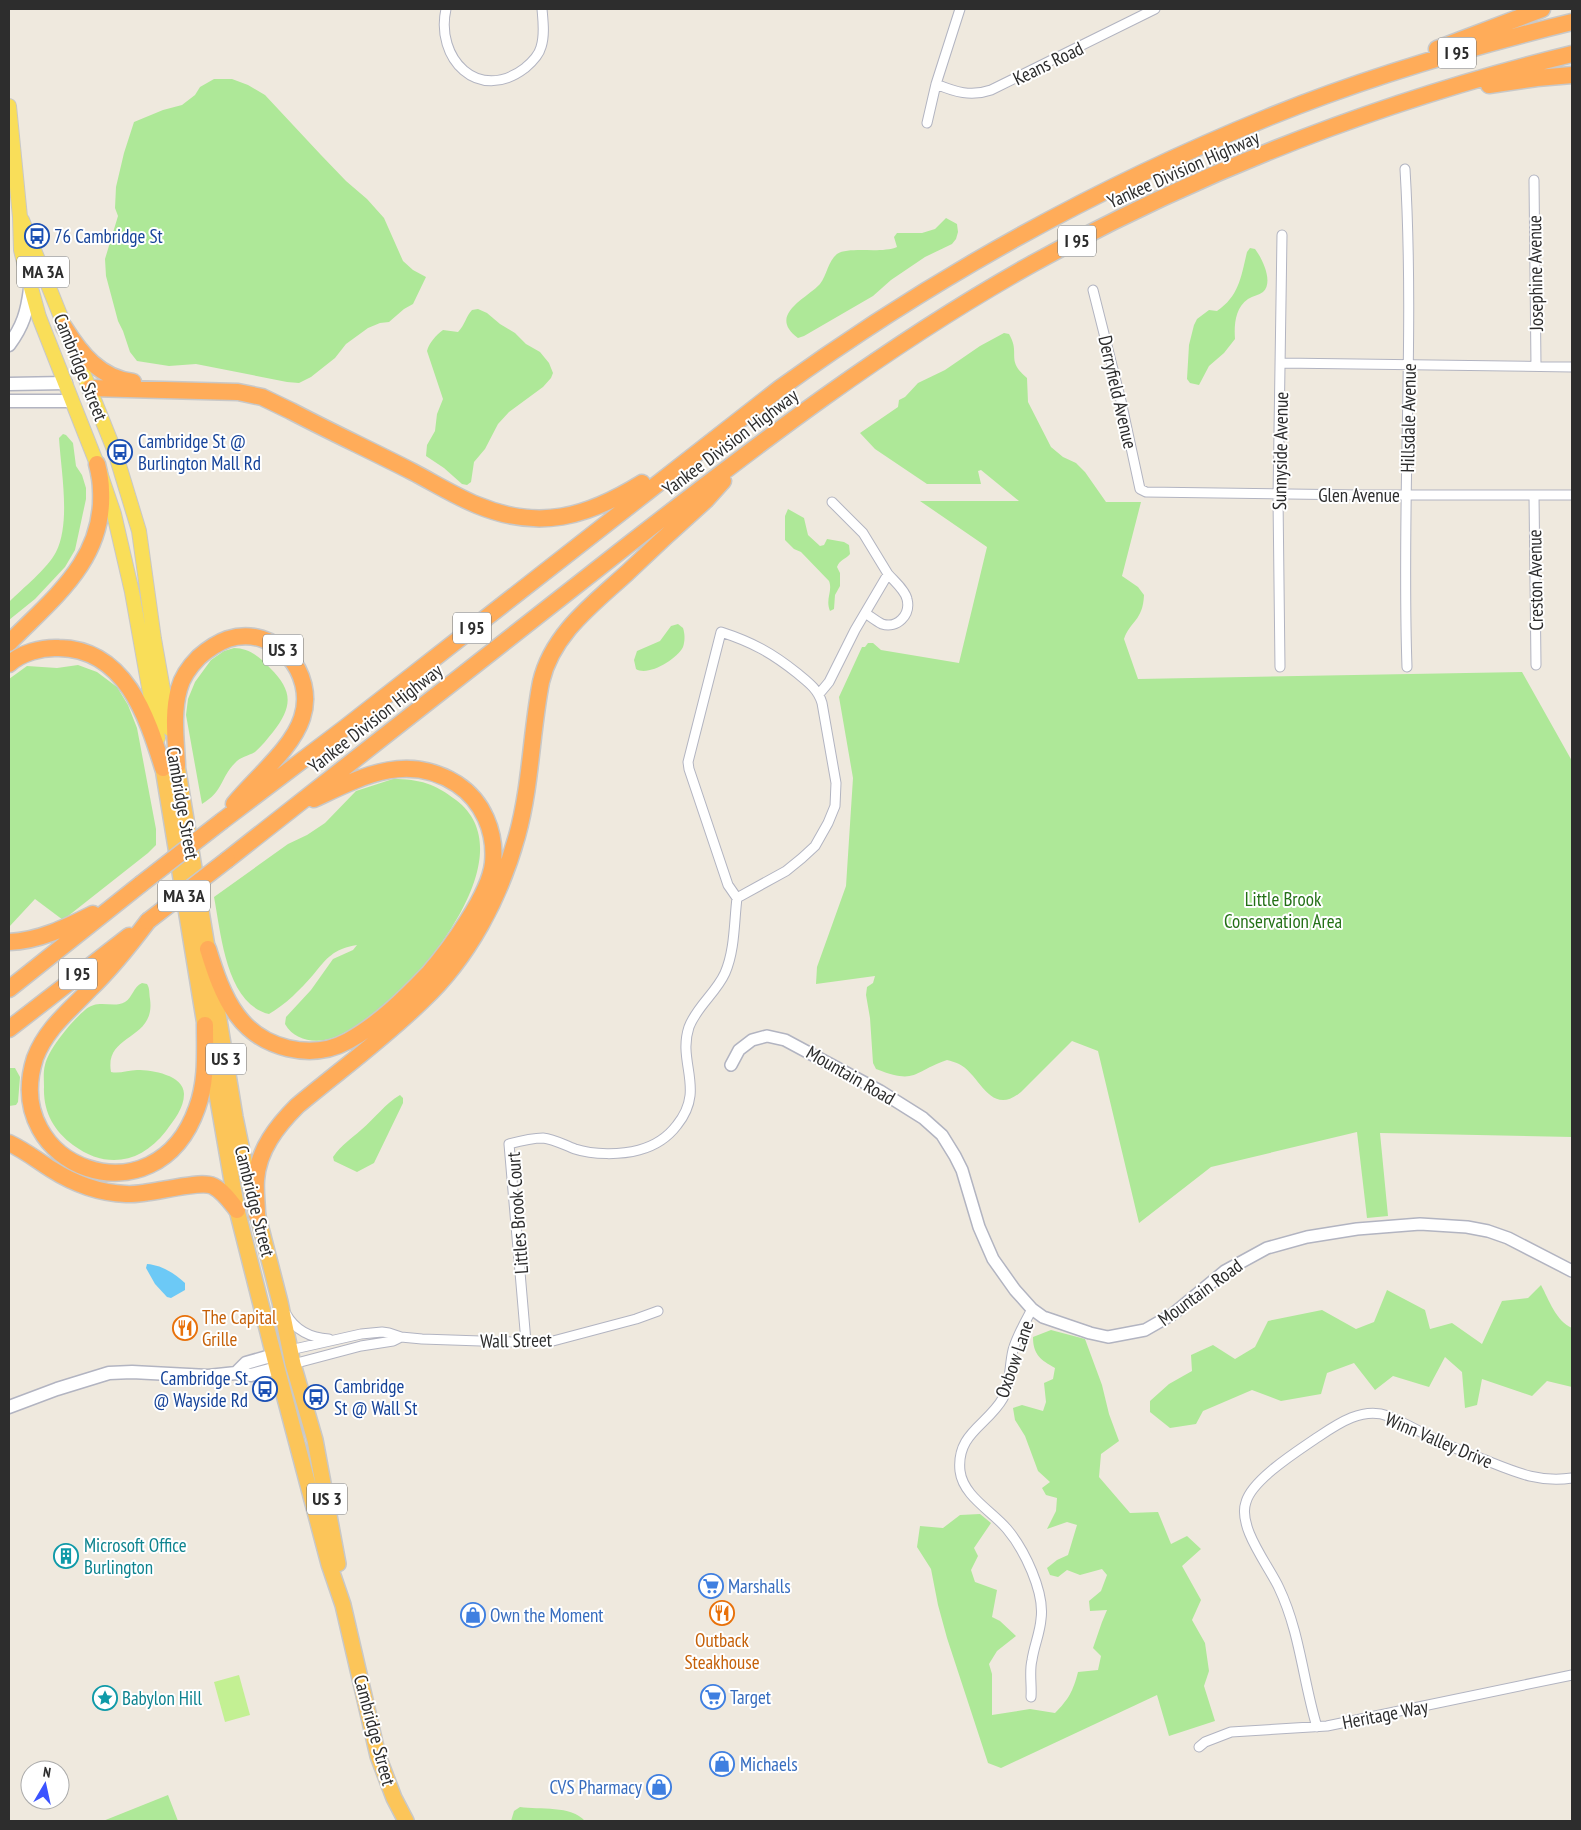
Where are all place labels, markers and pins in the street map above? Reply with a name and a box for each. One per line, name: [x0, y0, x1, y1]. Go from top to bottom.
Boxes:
bus stop icon: 76 Cambridge St: [24, 223, 50, 249]
place label: 76 Cambridge St: [54, 224, 164, 248]
place label: Cambridge St @ Burlington Mall Rd: [138, 429, 261, 475]
bus stop icon: Cambridge St @ Burlington Mall Rd: [107, 439, 133, 465]
place label: The Capital Grille: [202, 1305, 277, 1351]
restaurant icon: The Capital Grille: [172, 1315, 198, 1341]
place label: Cambridge St @ Wayside Rd: [153, 1366, 249, 1412]
place label: Cambridge St @ Wall St: [334, 1374, 418, 1420]
bus stop icon: Cambridge St @ Wayside Rd: [252, 1376, 278, 1402]
bus stop icon: Cambridge St @ Wall St: [303, 1384, 329, 1410]
place label: Microsoft Office Burlington: [84, 1533, 187, 1579]
building icon: Microsoft Office Burlington: [53, 1543, 79, 1569]
supermarket icon: Marshalls: [698, 1573, 724, 1599]
place label: Marshalls: [728, 1574, 791, 1598]
restaurant icon: Outback Steakhouse: [709, 1600, 735, 1626]
shop icon: Own the Moment: [460, 1602, 486, 1628]
place label: Own the Moment: [490, 1603, 604, 1627]
place label: Outback Steakhouse: [684, 1628, 760, 1674]
supermarket icon: Target: [700, 1684, 726, 1710]
place icon: Babylon Hill: [92, 1685, 118, 1711]
place label: Target: [730, 1685, 772, 1709]
place label: Babylon Hill: [122, 1686, 202, 1710]
shop icon: Michaels: [709, 1751, 735, 1777]
place label: Michaels: [740, 1752, 798, 1776]
shop icon: CVS Pharmacy: [646, 1774, 672, 1800]
place label: CVS Pharmacy: [549, 1775, 643, 1799]

